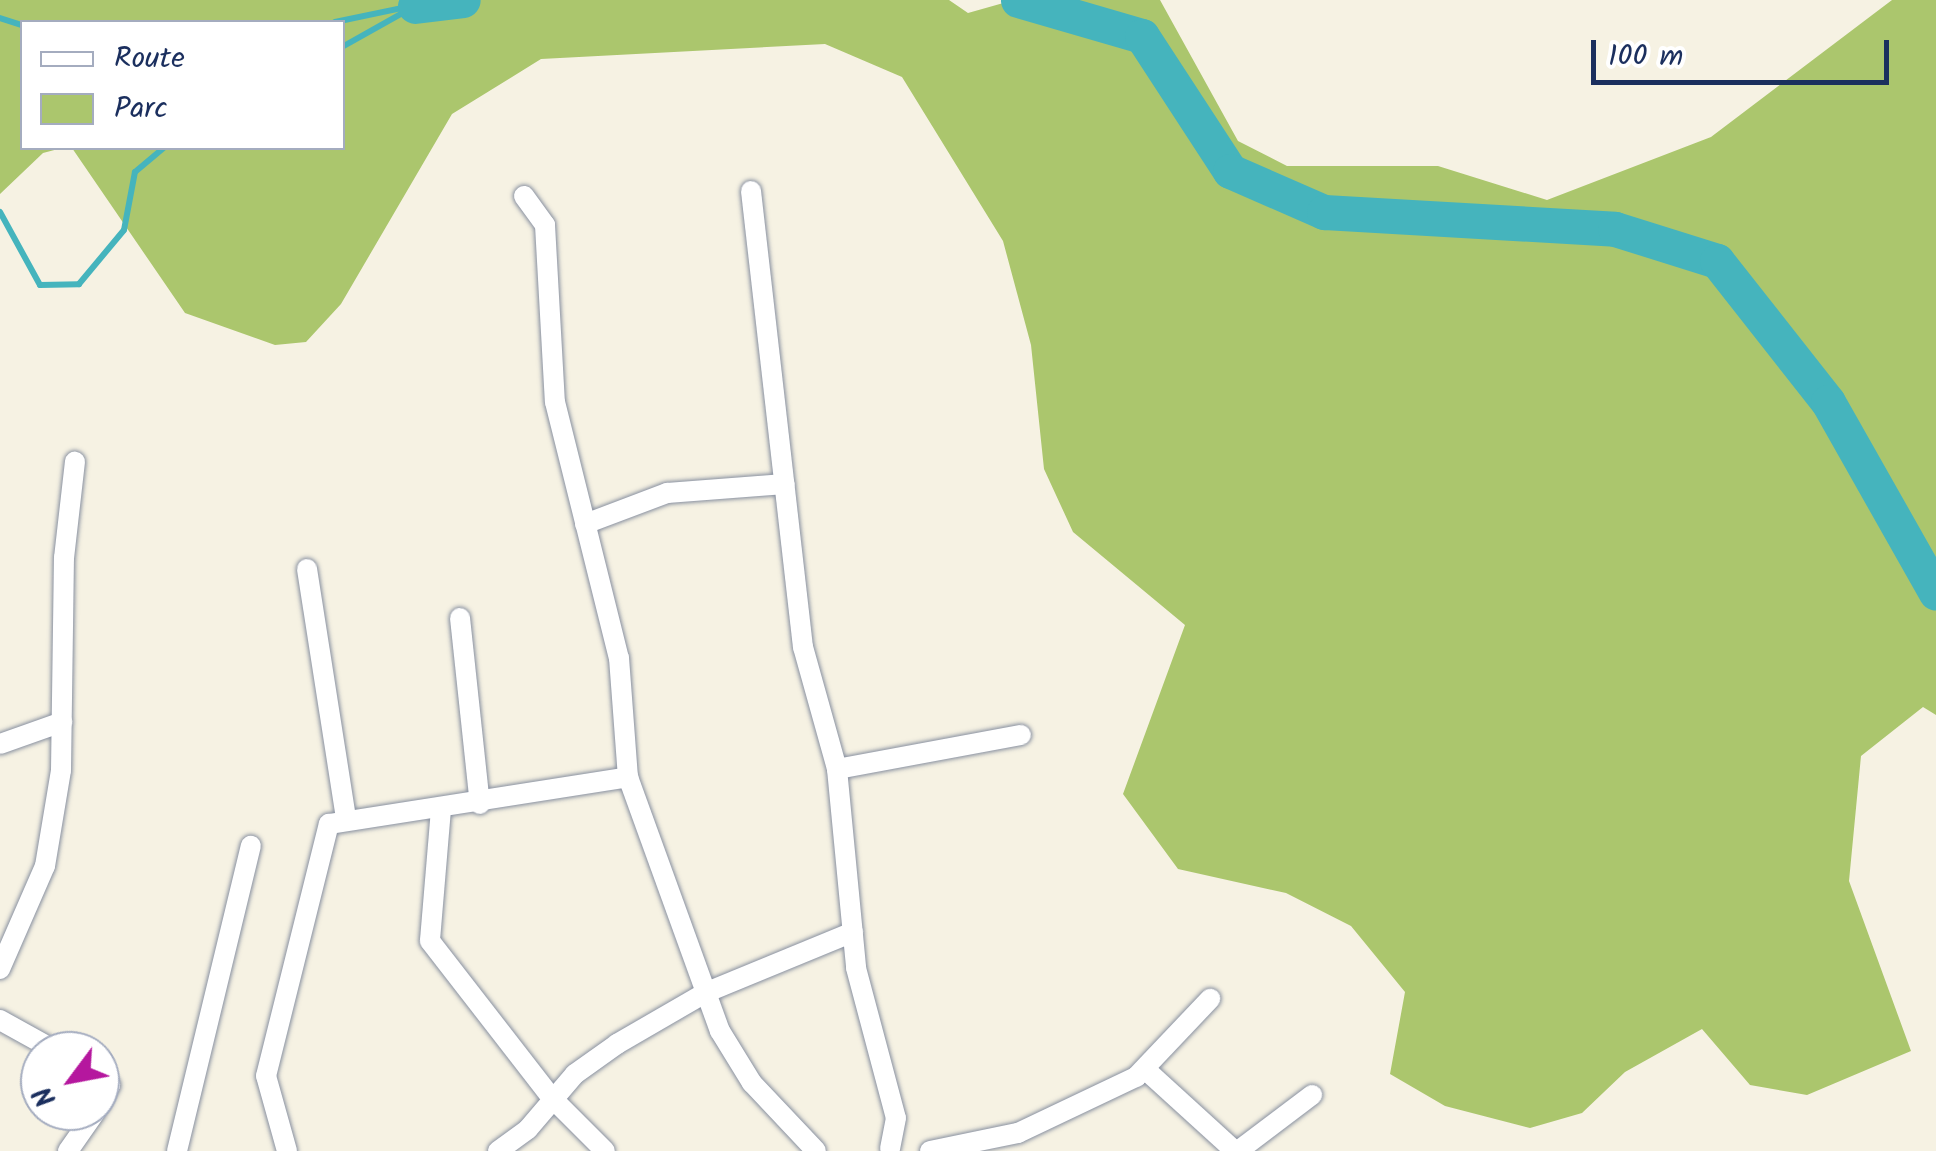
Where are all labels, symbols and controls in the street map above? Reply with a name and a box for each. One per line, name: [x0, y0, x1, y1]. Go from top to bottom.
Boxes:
legend: [20, 20, 345, 150]
scale bar: [1596, 20, 1894, 82]
text: 100 m: [1608, 33, 1683, 81]
text: Route: [114, 35, 185, 83]
text: Parc: [114, 85, 168, 133]
north arrow: [20, 1031, 120, 1131]
text: N: [22, 1077, 70, 1116]

